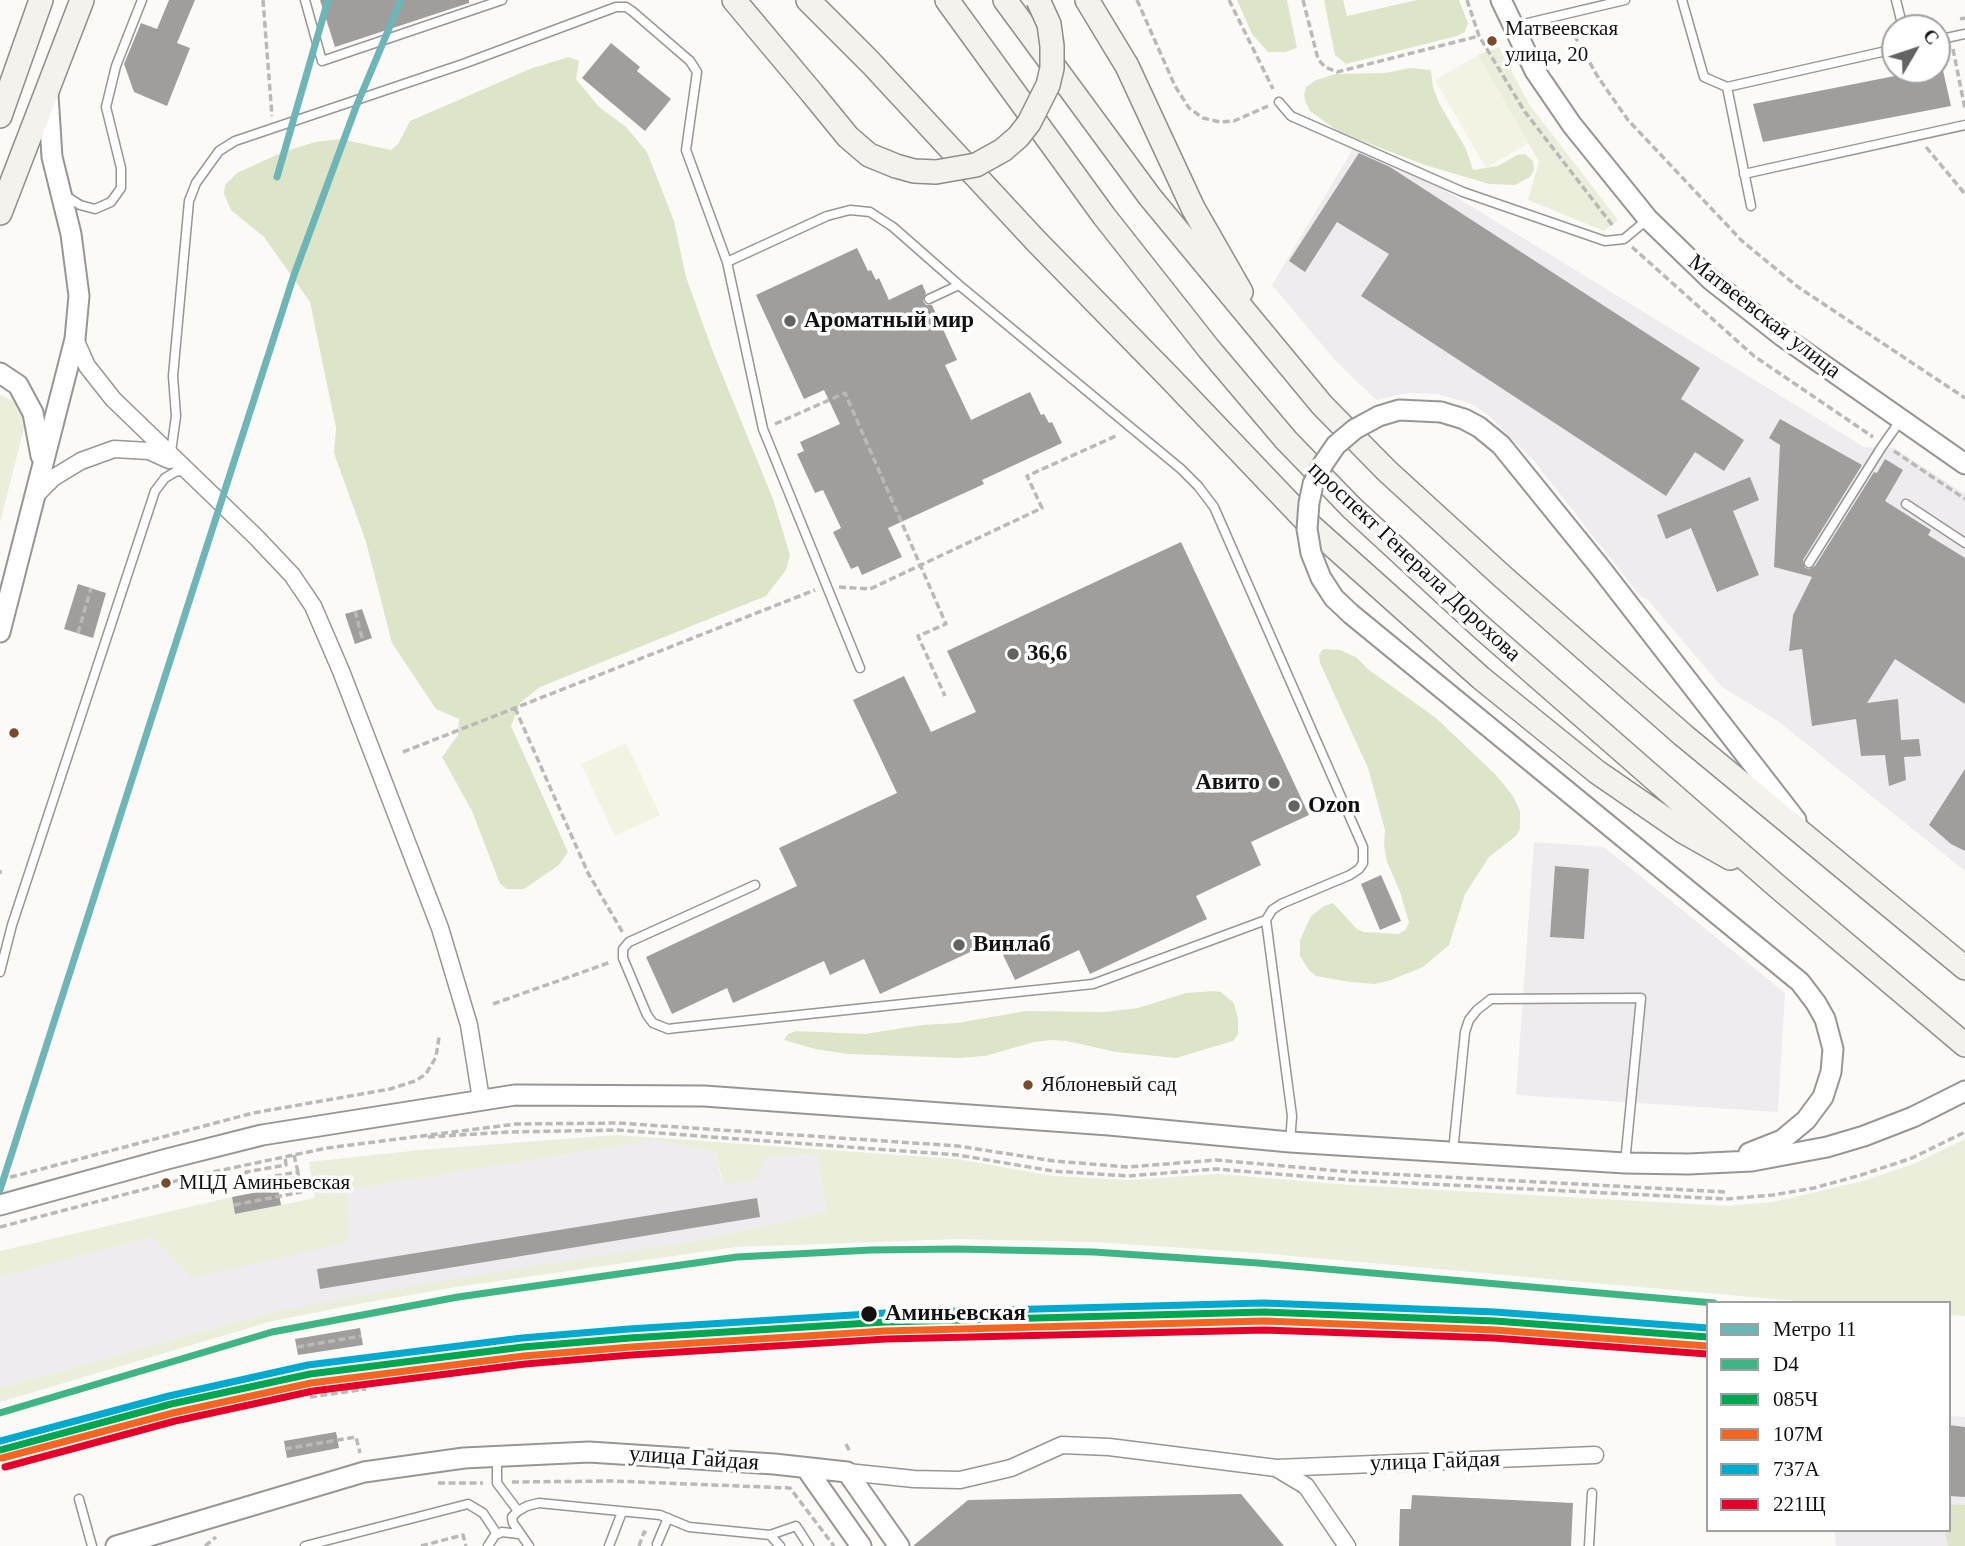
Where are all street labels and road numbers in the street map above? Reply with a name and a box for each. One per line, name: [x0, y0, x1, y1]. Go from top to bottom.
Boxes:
street label: Матвеевская улица: [1682, 249, 1846, 385]
street label: проспект Генерала Дорохова: [1302, 456, 1526, 668]
street label: улица Гайдая: [628, 1441, 760, 1477]
street label: улица Гайдая: [1369, 1446, 1501, 1478]

